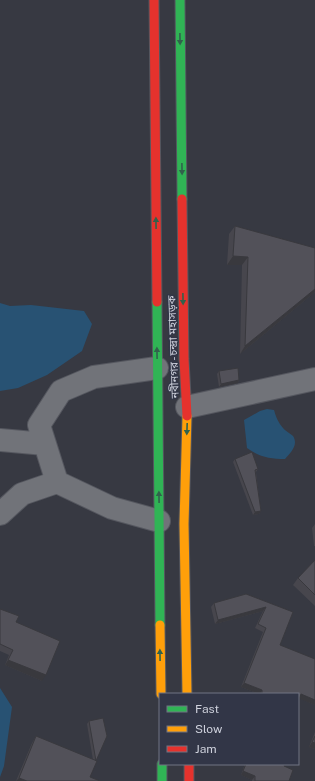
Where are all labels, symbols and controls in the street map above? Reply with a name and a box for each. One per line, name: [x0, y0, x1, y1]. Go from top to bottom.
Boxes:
one-way arrow: [177, 33, 183, 46]
one-way arrow: [179, 163, 185, 176]
one-way arrow: [153, 216, 159, 229]
one-way arrow: [180, 293, 187, 305]
street label: নবীনগর - চন্দ্রা মহাসড়ক: [165, 295, 181, 400]
one-way arrow: [154, 346, 160, 359]
one-way arrow: [183, 423, 190, 435]
one-way arrow: [156, 490, 162, 503]
one-way arrow: [157, 649, 164, 661]
legend: [159, 693, 299, 765]
text: Fast: [195, 702, 220, 716]
text: Slow: [195, 722, 223, 736]
text: Jam: [195, 742, 217, 756]

